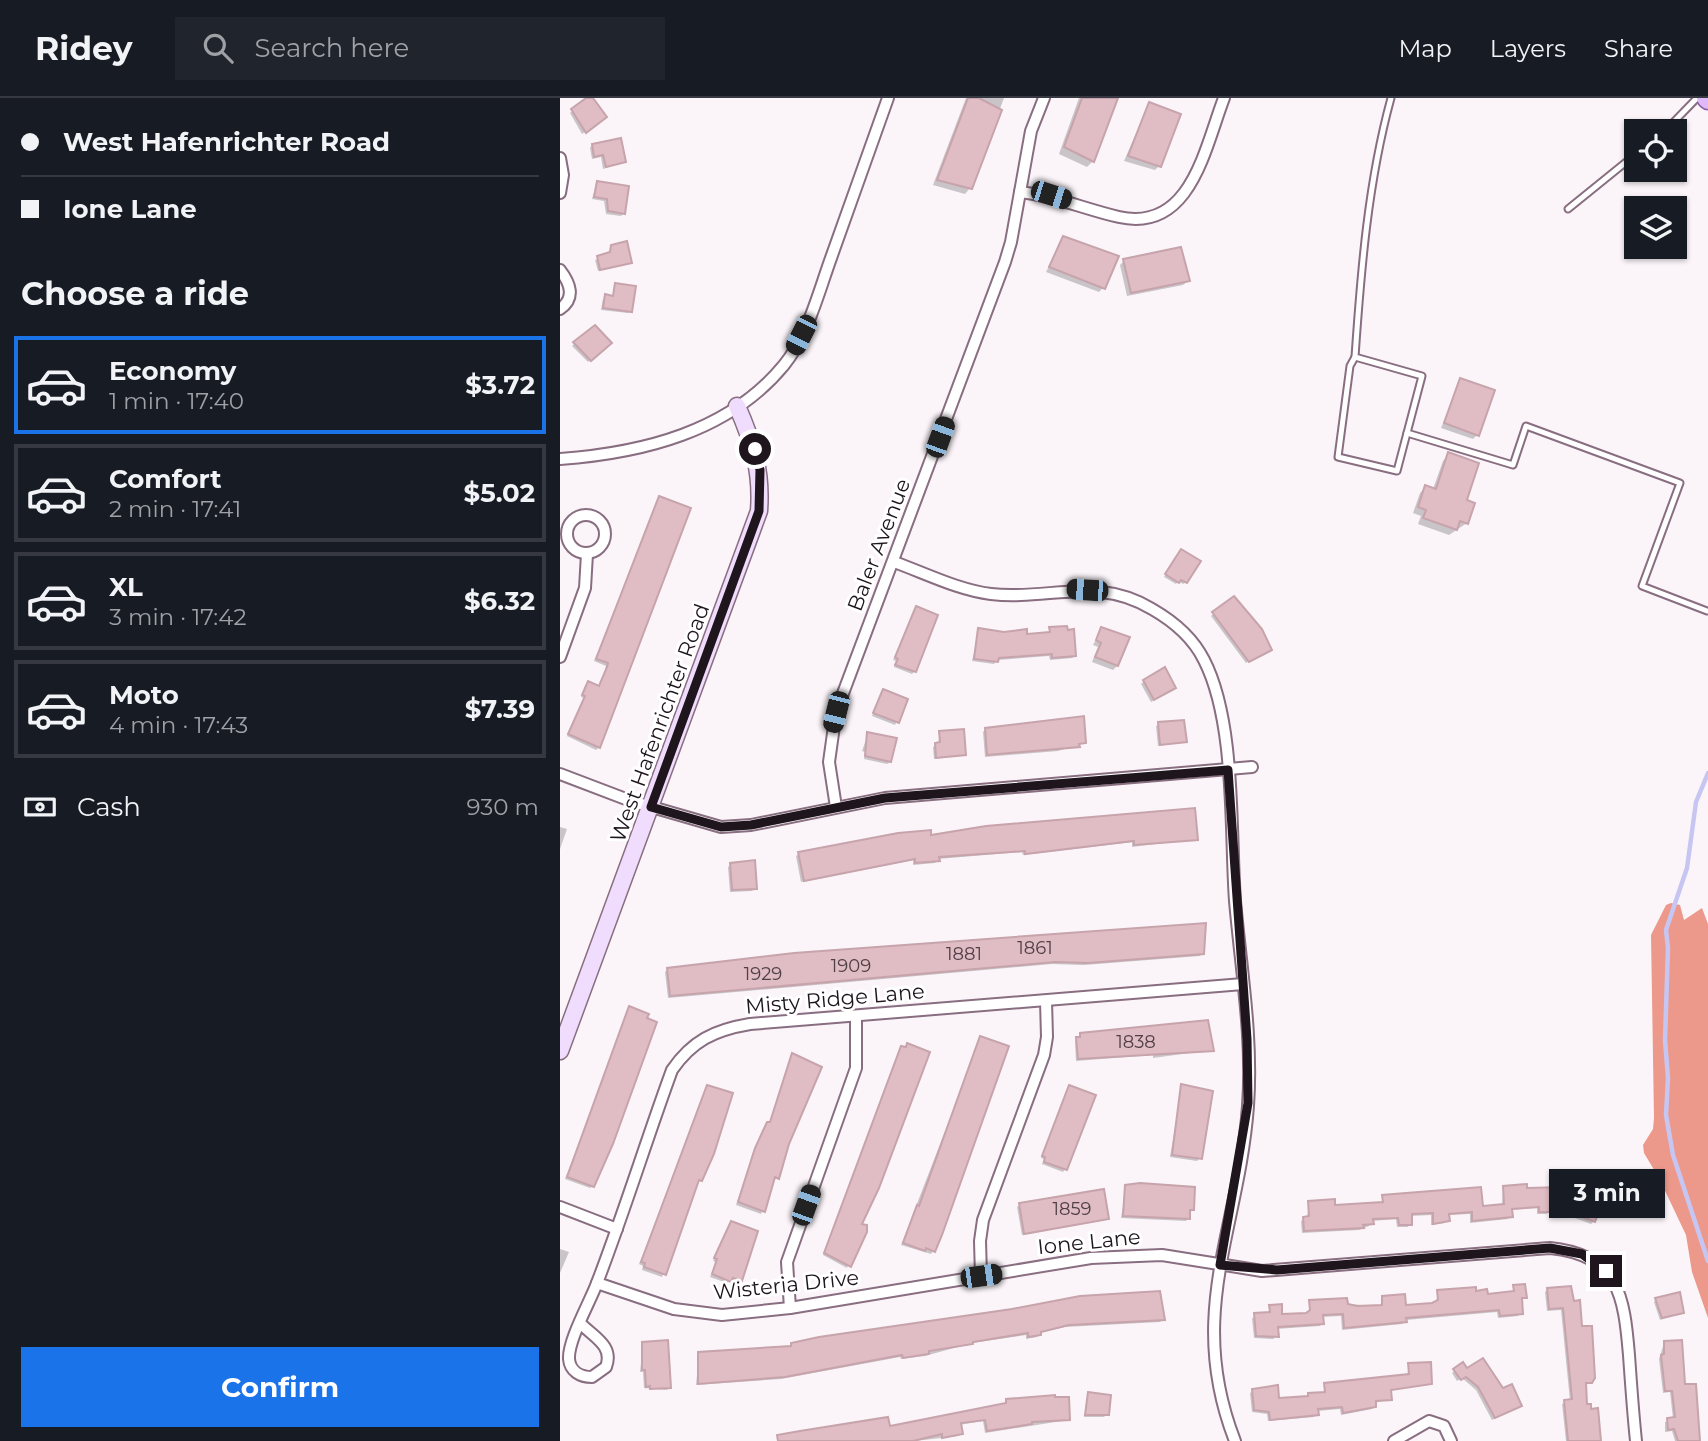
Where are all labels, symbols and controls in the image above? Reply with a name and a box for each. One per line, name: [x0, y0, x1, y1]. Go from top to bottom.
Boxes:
search box: [175, 17, 665, 80]
text: Ridey: [35, 28, 133, 68]
icon: search: [199, 29, 237, 67]
text: Search here: [255, 32, 409, 64]
text: Map: [1398, 34, 1452, 63]
text: Layers: [1490, 34, 1566, 63]
text: Share: [1604, 34, 1673, 63]
map controls: [1624, 119, 1687, 259]
button: locate: [1624, 119, 1687, 182]
text: West Hafenrichter Road: [63, 126, 390, 158]
car: [1028, 179, 1075, 211]
text: Ione Lane: [63, 193, 197, 225]
button: layers: [1624, 196, 1687, 259]
text: Choose a ride: [21, 274, 249, 313]
car: [783, 312, 820, 358]
icon: car: [25, 354, 88, 417]
text: Economy: [109, 355, 236, 387]
text: $3.72: [465, 369, 535, 401]
text: 1 min · 17:40: [109, 387, 244, 415]
car: [923, 414, 958, 460]
route start: [739, 433, 771, 465]
icon: car: [25, 462, 88, 525]
text: Comfort: [109, 463, 221, 495]
street label: Baler Avenue: [842, 475, 915, 615]
text: $5.02: [464, 477, 535, 509]
text: 2 min · 17:41: [109, 495, 241, 523]
icon: car: [25, 570, 88, 633]
text: XL: [109, 571, 143, 603]
car: [1066, 578, 1109, 602]
text: $6.32: [464, 585, 535, 617]
street label: West Hafenrichter Road: [605, 600, 714, 845]
text: 3 min · 17:42: [109, 603, 246, 631]
icon: car: [25, 678, 88, 741]
text: Moto: [109, 679, 179, 711]
car: [821, 689, 852, 735]
text: $7.39: [465, 693, 535, 725]
text: 4 min · 17:43: [109, 711, 248, 739]
icon: cash: [21, 788, 59, 826]
text: Cash: [77, 791, 141, 823]
text: 930 m: [467, 793, 539, 821]
house number: 1861: [1017, 937, 1053, 959]
house number: 1881: [946, 943, 982, 965]
house number: 1909: [831, 955, 871, 977]
house number: 1929: [744, 963, 782, 985]
street label: Misty Ridge Lane: [744, 978, 926, 1019]
house number: 1838: [1116, 1031, 1156, 1053]
callout: 3 min: [1548, 1170, 1664, 1218]
text: 3 min: [1573, 1179, 1641, 1207]
car: [789, 1182, 824, 1228]
house number: 1859: [1052, 1198, 1092, 1220]
street label: Ione Lane: [1036, 1224, 1142, 1259]
route end: [1590, 1255, 1622, 1287]
car: [959, 1263, 1004, 1289]
street label: Wisteria Drive: [712, 1264, 860, 1305]
button: Confirm: [21, 1347, 539, 1427]

